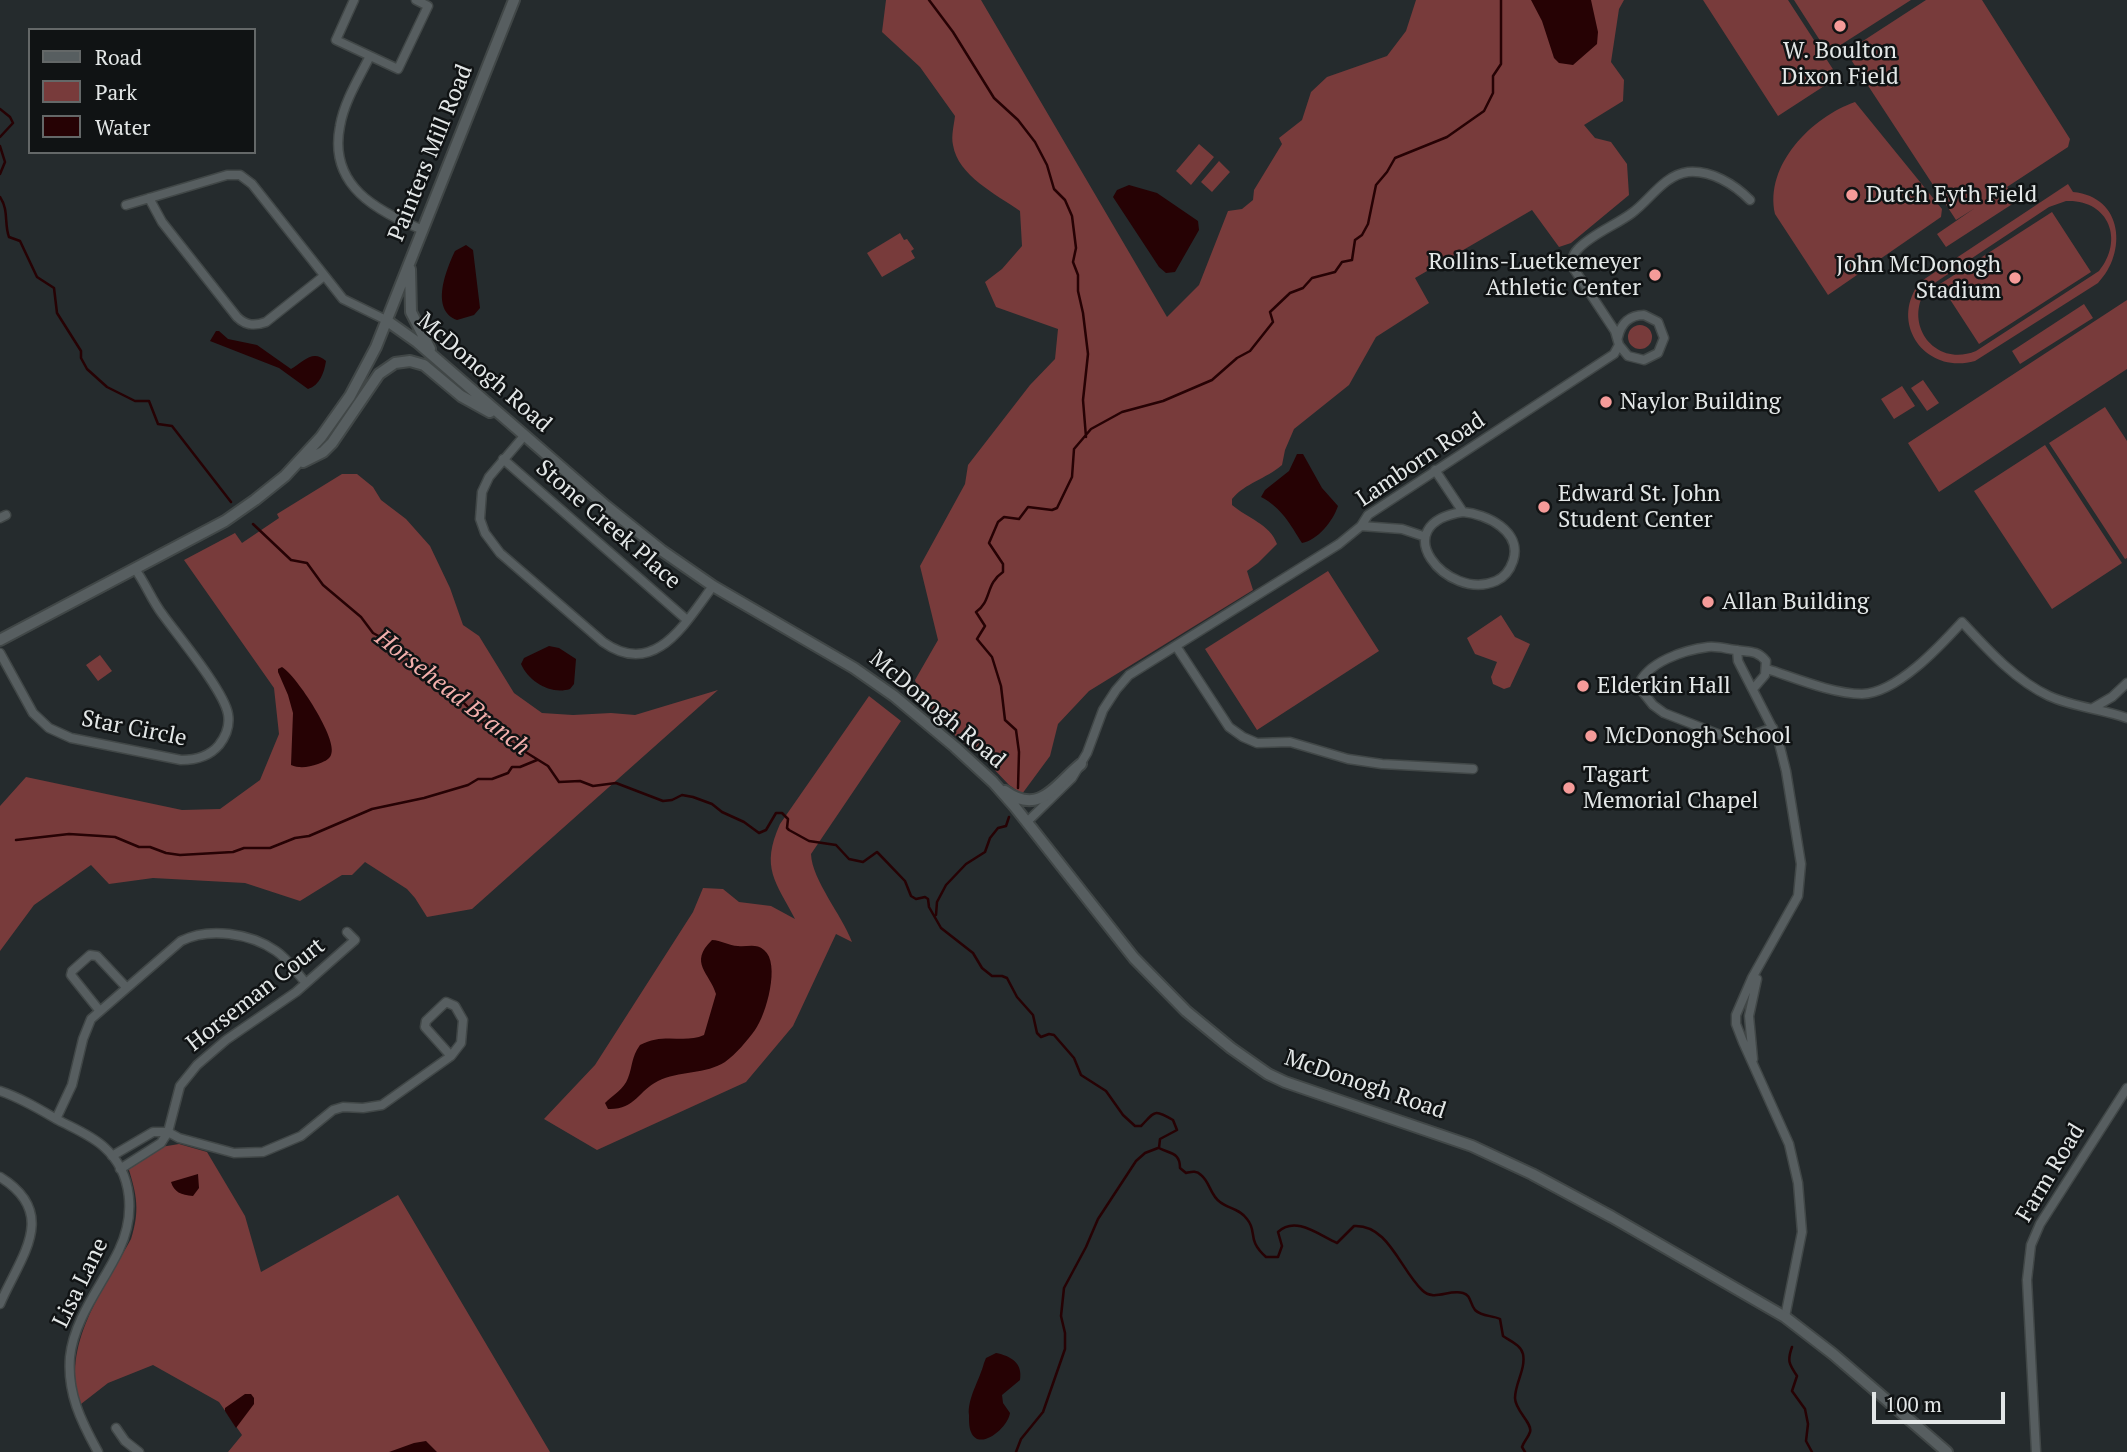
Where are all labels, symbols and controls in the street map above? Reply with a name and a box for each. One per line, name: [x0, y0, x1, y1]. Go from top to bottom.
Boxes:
marker: W. Boulton Dixon Field: [1832, 18, 1848, 34]
legend: [28, 28, 256, 154]
place label: W. Boulton Dixon Field: [1781, 37, 1899, 91]
text: Road: [95, 43, 142, 71]
street label: Painters Mill Road: [383, 61, 479, 245]
text: Park: [95, 78, 137, 106]
text: Water: [95, 113, 150, 141]
place label: Dutch Eyth Field: [1866, 181, 2037, 209]
marker: Dutch Eyth Field: [1844, 187, 1860, 203]
place label: Rollins-Luetkemeyer Athletic Center: [1428, 248, 1641, 302]
place label: John McDonogh Stadium: [1836, 251, 2001, 305]
marker: Rollins-Luetkemeyer Athletic Center: [1647, 267, 1663, 283]
marker: John McDonogh Stadium: [2007, 270, 2023, 286]
street label: McDonogh Road: [411, 307, 557, 439]
place label: Naylor Building: [1620, 388, 1781, 416]
marker: Naylor Building: [1598, 394, 1614, 410]
street label: Lamborn Road: [1352, 407, 1490, 513]
street label: Stone Creek Place: [530, 455, 686, 595]
place label: Edward St. John Student Center: [1558, 480, 1720, 534]
marker: Edward St. John Student Center: [1536, 499, 1552, 515]
place label: Allan Building: [1722, 588, 1869, 616]
marker: Allan Building: [1700, 594, 1716, 610]
water label: Horsehead Branch: [369, 624, 535, 762]
street label: McDonogh Road: [864, 645, 1010, 775]
place label: Elderkin Hall: [1597, 672, 1731, 700]
marker: Elderkin Hall: [1575, 678, 1591, 694]
street label: Star Circle: [79, 705, 189, 753]
place label: McDonogh School: [1605, 722, 1791, 750]
marker: McDonogh School: [1583, 728, 1599, 744]
place label: Tagart Memorial Chapel: [1583, 761, 1758, 815]
marker: Tagart Memorial Chapel: [1561, 780, 1577, 796]
street label: Horseman Court: [181, 932, 331, 1058]
street label: McDonogh Road: [1281, 1045, 1449, 1125]
street label: Farm Road: [2011, 1119, 2091, 1227]
street label: Lisa Lane: [48, 1234, 114, 1332]
scale bar: [1875, 1378, 2008, 1422]
text: 100 m: [1885, 1390, 1942, 1418]

